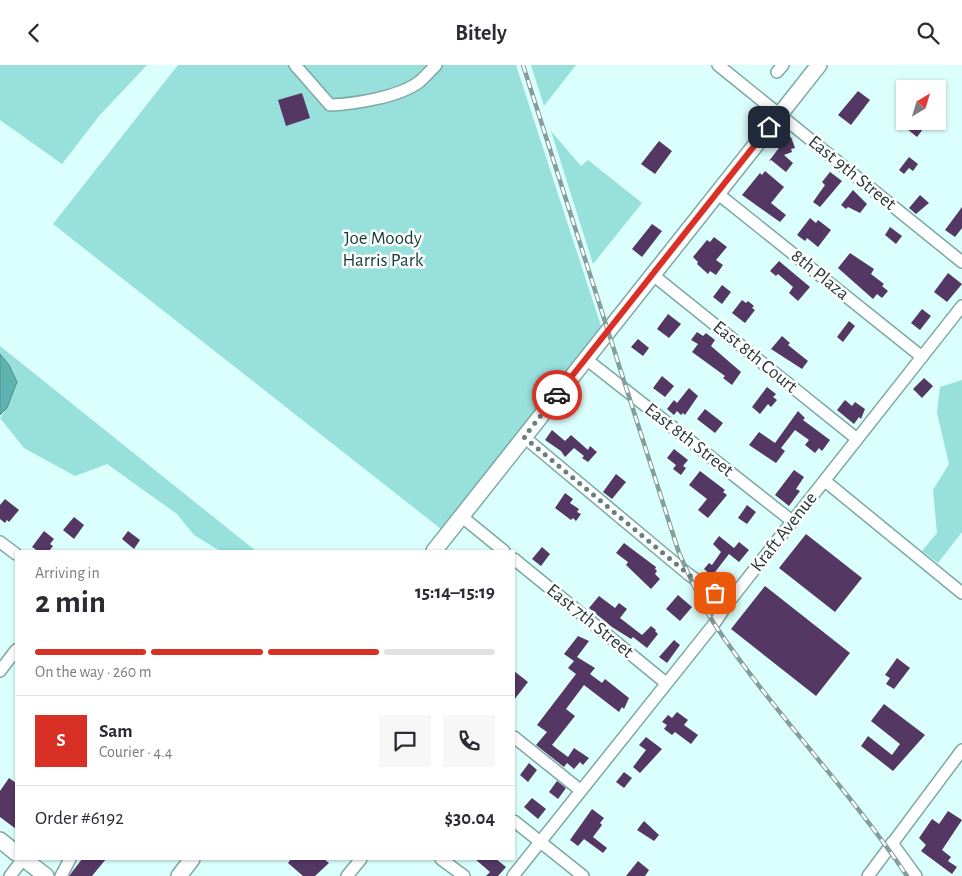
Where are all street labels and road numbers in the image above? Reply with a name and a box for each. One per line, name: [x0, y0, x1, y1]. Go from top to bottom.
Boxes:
street label: East 9th Street: [805, 132, 899, 214]
street label: 8th Plaza: [788, 246, 853, 304]
street label: East 8th Court: [709, 317, 801, 397]
street label: East 8th Street: [641, 400, 737, 480]
street label: Kraft Avenue: [747, 489, 821, 575]
street label: East 7th Street: [543, 580, 637, 662]

